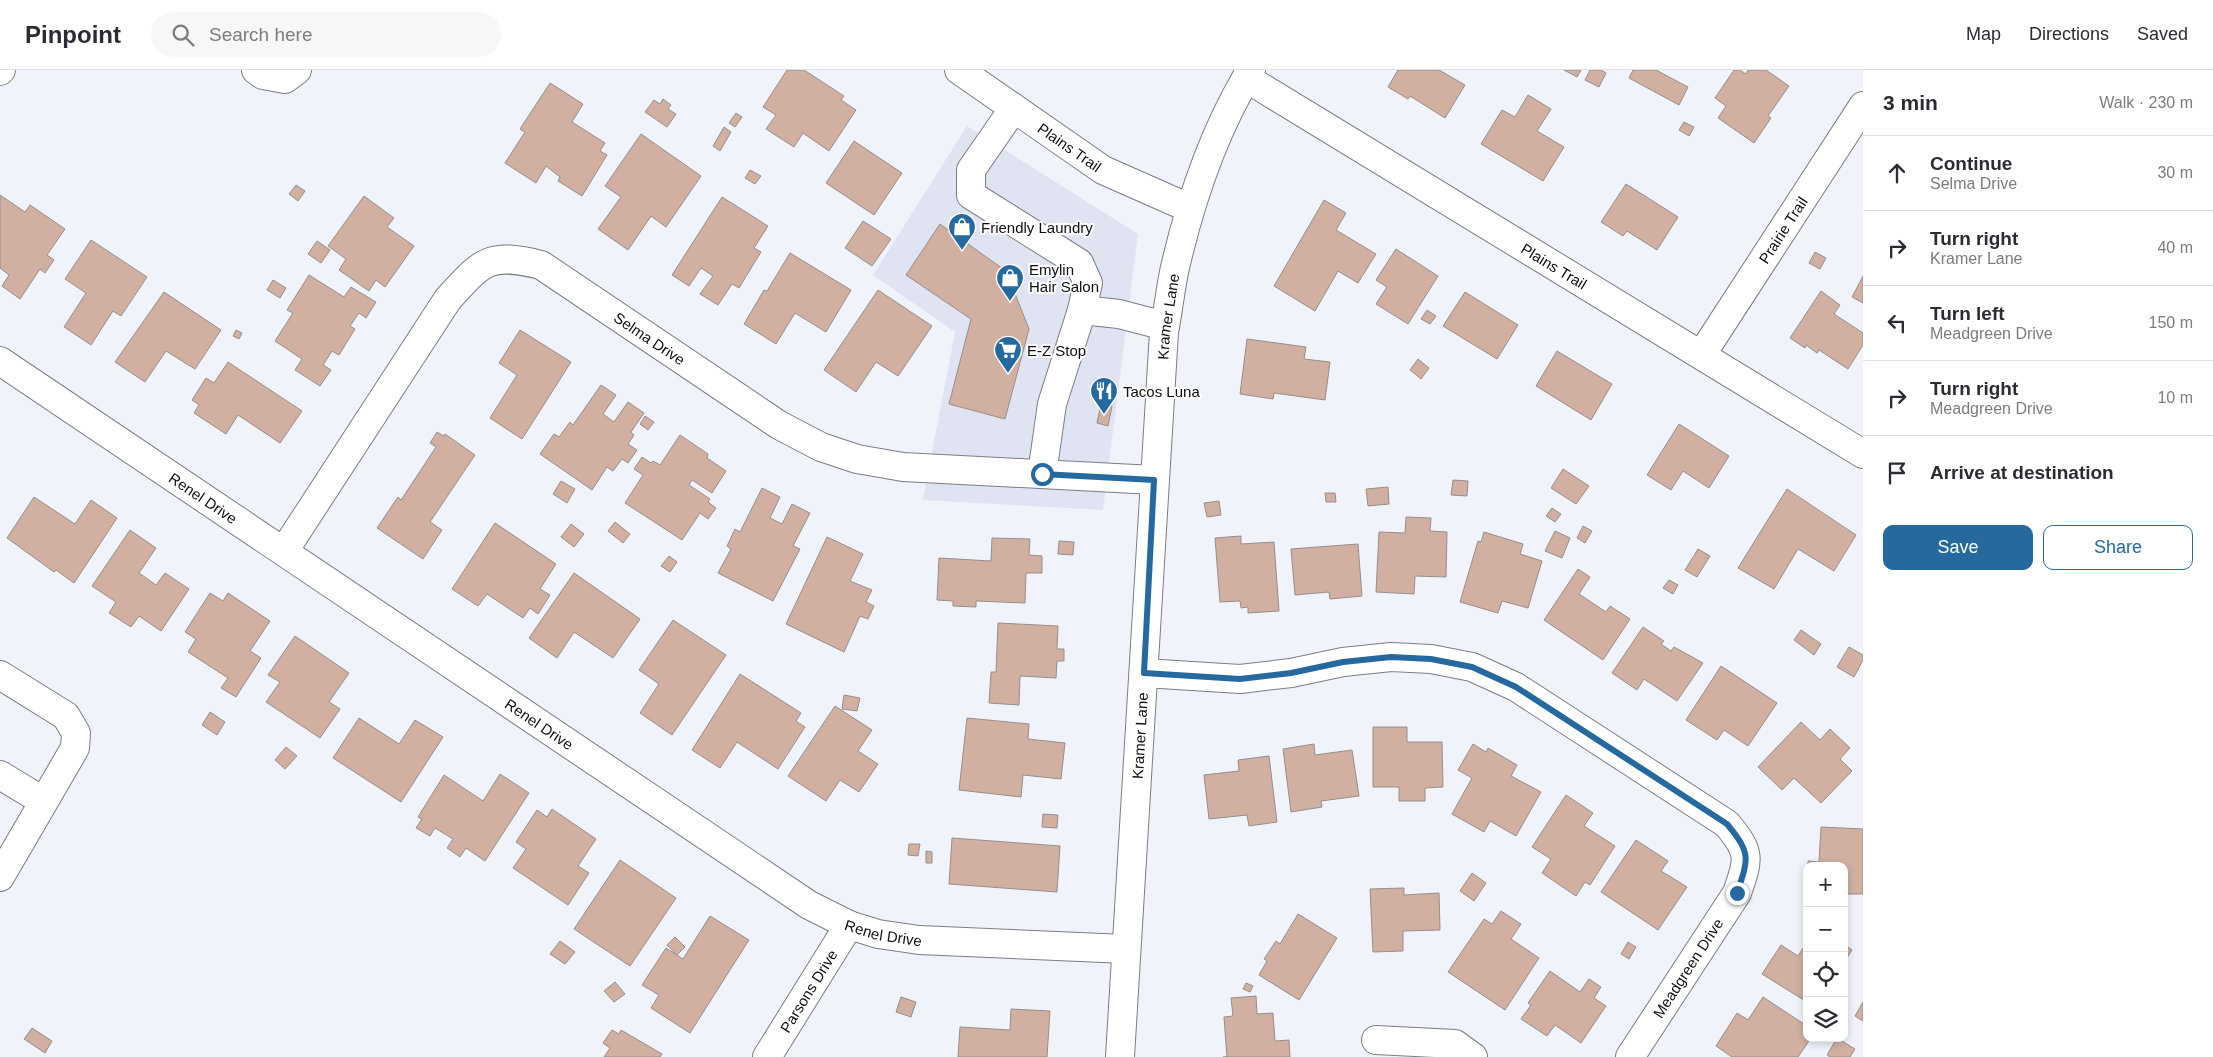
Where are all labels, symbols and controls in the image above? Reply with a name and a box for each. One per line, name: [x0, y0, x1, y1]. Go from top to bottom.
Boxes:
search box: [151, 12, 501, 57]
text: Pinpoint: [25, 21, 121, 48]
icon: search: [169, 21, 197, 49]
text: Search here: [209, 24, 313, 45]
text: Map: [1966, 24, 2001, 44]
text: Directions: [2029, 24, 2109, 44]
text: Saved: [2137, 24, 2188, 44]
text: 3 min: [1883, 91, 1938, 114]
text: Walk · 230 m: [2099, 94, 2193, 111]
street label: Plains Trail: [1035, 119, 1105, 175]
text: Continue: [1930, 153, 2012, 174]
icon: ahead: [1883, 159, 1911, 187]
text: 30 m: [2157, 164, 2193, 181]
text: Selma Drive: [1930, 175, 2017, 192]
street label: Prairie Trail: [1755, 193, 1810, 266]
shop icon: Friendly Laundry: [947, 212, 977, 251]
place label: Friendly Laundry: [981, 219, 1093, 236]
text: Turn right: [1930, 228, 2018, 249]
icon: right: [1883, 234, 1911, 262]
street label: Plains Trail: [1518, 239, 1590, 292]
text: 40 m: [2157, 239, 2193, 256]
text: Kramer Lane: [1930, 250, 2023, 267]
place label: Emylin Hair Salon: [1029, 261, 1099, 295]
shop icon: Emylin Hair Salon: [995, 263, 1025, 302]
street label: Kramer Lane: [1154, 272, 1182, 360]
text: Turn left: [1930, 303, 2005, 324]
street label: Selma Drive: [611, 308, 688, 368]
icon: left: [1883, 309, 1911, 337]
text: 150 m: [2149, 314, 2193, 331]
text: Meadgreen Drive: [1930, 325, 2053, 342]
supermarket icon: E-Z Stop: [993, 335, 1023, 374]
place label: E-Z Stop: [1027, 342, 1086, 359]
restaurant icon: Tacos Luna: [1089, 376, 1119, 415]
text: Turn right: [1930, 378, 2018, 399]
place label: Tacos Luna: [1123, 383, 1200, 400]
icon: right: [1883, 384, 1911, 412]
text: 10 m: [2157, 389, 2193, 406]
text: Meadgreen Drive: [1930, 400, 2053, 417]
icon: arrive: [1883, 459, 1911, 487]
text: Arrive at destination: [1930, 462, 2114, 483]
route start: [1031, 463, 1054, 486]
street label: Renel Drive: [166, 469, 241, 527]
button: Save: [1883, 525, 2033, 570]
button: Share: [2043, 525, 2193, 570]
street label: Kramer Lane: [1128, 692, 1151, 779]
street label: Renel Drive: [502, 695, 577, 753]
map controls: [1803, 862, 1848, 1042]
button: +: [1803, 862, 1848, 907]
route end: [1726, 882, 1749, 905]
button: −: [1803, 907, 1848, 952]
street label: Meadgreen Drive: [1650, 915, 1726, 1021]
street label: Renel Drive: [843, 916, 923, 949]
street label: Parsons Drive: [776, 946, 840, 1035]
button: locate: [1803, 952, 1848, 997]
button: layers: [1803, 997, 1848, 1042]

